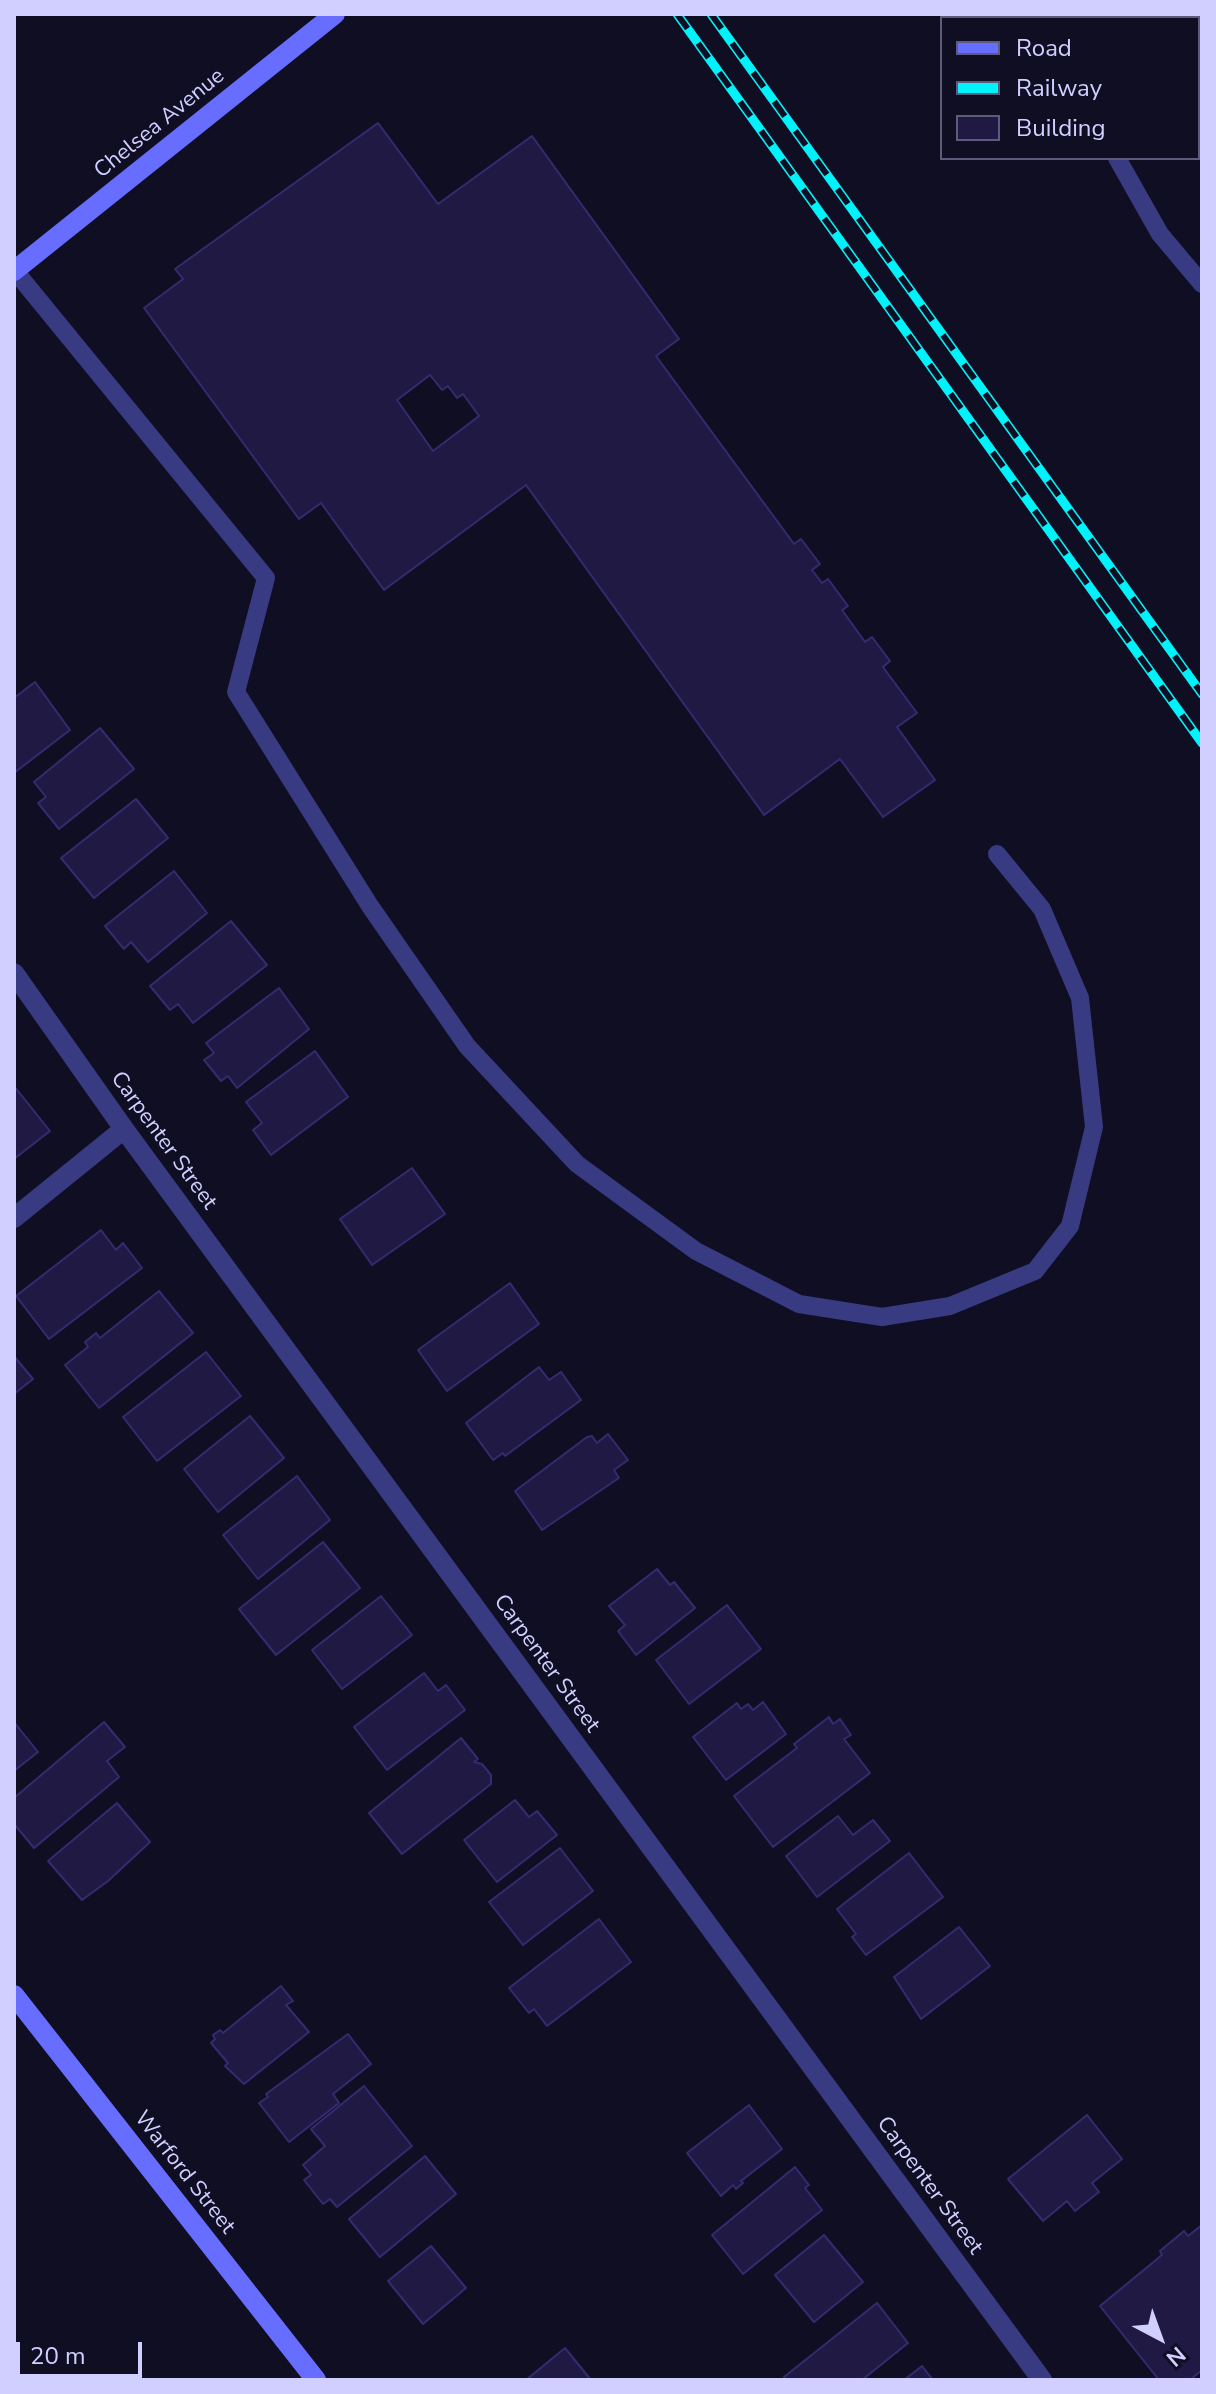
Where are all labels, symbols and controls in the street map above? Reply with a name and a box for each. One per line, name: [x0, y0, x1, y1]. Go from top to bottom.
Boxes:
legend: [940, 16, 1200, 160]
text: Road: [1016, 32, 1072, 64]
street label: Chelsea Avenue: [90, 63, 230, 185]
text: Railway: [1016, 72, 1102, 104]
text: Building: [1016, 112, 1106, 144]
street label: Carpenter Street: [104, 1067, 222, 1215]
street label: Carpenter Street: [487, 1590, 605, 1738]
street label: Warford Street: [128, 2106, 240, 2240]
street label: Carpenter Street: [870, 2112, 988, 2260]
north arrow: [1120, 2298, 1200, 2378]
scale bar: [20, 2326, 146, 2376]
text: N: [1160, 2339, 1192, 2373]
text: 20 m: [30, 2340, 86, 2372]

